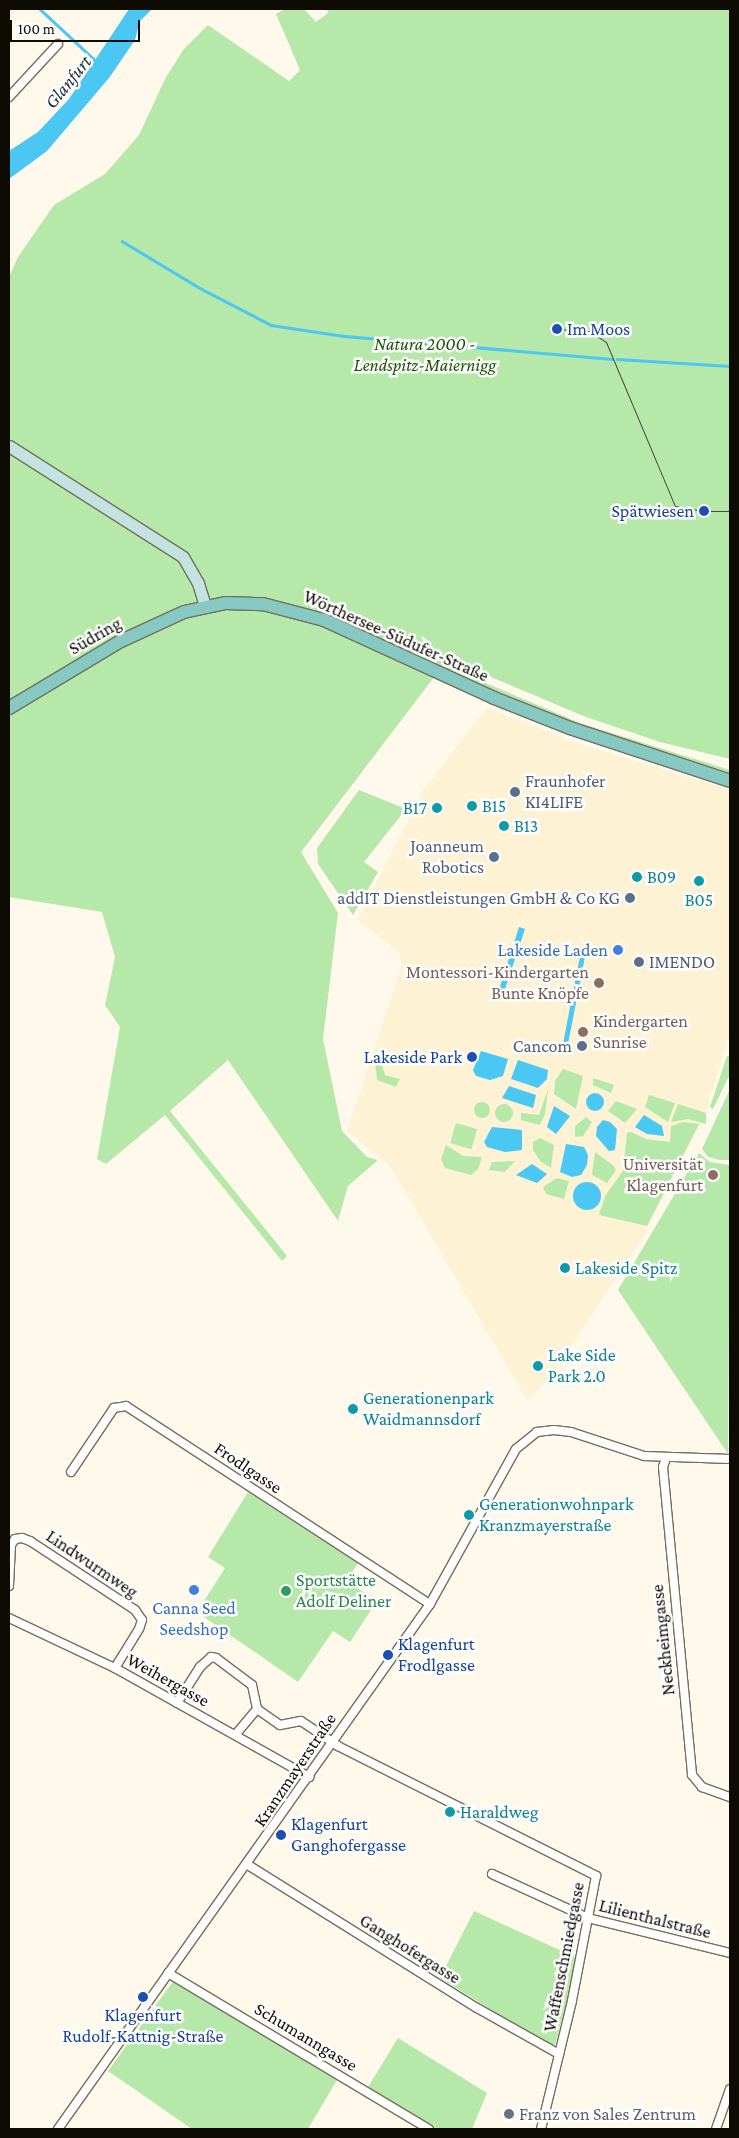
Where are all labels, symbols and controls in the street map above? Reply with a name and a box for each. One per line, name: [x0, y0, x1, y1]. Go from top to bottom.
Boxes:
scale bar: [12, 10, 142, 42]
text: 100 m: [18, 21, 55, 37]
water label: Glanfurt: [40, 51, 96, 113]
place label: Im Moos: [567, 318, 630, 340]
marker: Im Moos: [551, 323, 563, 335]
park label: Natura 2000 - Lendspitz-Maiernigg: [354, 334, 496, 376]
place label: Spätwiesen: [611, 500, 694, 522]
marker: Spätwiesen: [698, 505, 710, 517]
street label: Wörthersee-Südufer-Straße: [300, 585, 492, 687]
street label: Südring: [65, 612, 125, 660]
place label: Fraunhofer KI4LIFE: [525, 771, 606, 814]
marker: Fraunhofer KI4LIFE: [509, 786, 521, 798]
place label: B15: [482, 795, 506, 817]
place label: B17: [403, 797, 427, 819]
marker: B15: [466, 800, 478, 812]
marker: B17: [431, 802, 443, 814]
place label: B13: [514, 815, 538, 837]
marker: B13: [498, 820, 510, 832]
place label: Joanneum Robotics: [410, 836, 484, 879]
marker: Joanneum Robotics: [488, 851, 500, 863]
place label: B09: [647, 866, 676, 888]
marker: B09: [631, 871, 643, 883]
marker: B05: [693, 875, 705, 887]
place label: addIT Dienstleistungen GmbH & Co KG: [337, 887, 620, 909]
place label: B05: [685, 889, 713, 911]
marker: addIT Dienstleistungen GmbH & Co KG: [624, 892, 636, 904]
place label: Lakeside Laden: [497, 939, 608, 961]
marker: Lakeside Laden: [612, 944, 624, 956]
place label: IMENDO: [649, 951, 715, 973]
marker: IMENDO: [633, 956, 645, 968]
place label: Montessori-Kindergarten Bunte Knöpfe: [406, 962, 589, 1004]
marker: Montessori-Kindergarten Bunte Knöpfe: [593, 977, 605, 989]
place label: Kindergarten Sunrise: [593, 1011, 688, 1054]
marker: Kindergarten Sunrise: [577, 1026, 589, 1038]
place label: Cancom: [513, 1035, 572, 1057]
marker: Cancom: [576, 1040, 588, 1052]
place label: Lakeside Park: [364, 1046, 462, 1068]
marker: Lakeside Park: [466, 1051, 478, 1063]
place label: Universität Klagenfurt: [623, 1154, 703, 1196]
marker: Universität Klagenfurt: [707, 1169, 719, 1181]
place label: Lakeside Spitz: [575, 1257, 677, 1279]
marker: Lakeside Spitz: [559, 1262, 571, 1274]
place label: Lake Side Park 2.0: [548, 1345, 616, 1388]
marker: Lake Side Park 2.0: [532, 1360, 544, 1372]
place label: Generationenpark Waidmannsdorf: [363, 1388, 494, 1430]
marker: Generationenpark Waidmannsdorf: [347, 1403, 359, 1415]
street label: Frodlgasse: [210, 1438, 286, 1498]
place label: Generationwohnpark Kranzmayerstraße: [479, 1494, 633, 1536]
marker: Generationwohnpark Kranzmayerstraße: [463, 1509, 475, 1521]
street label: Lindwurmweg: [42, 1525, 142, 1603]
place label: Sportstätte Adolf Deliner: [296, 1570, 391, 1612]
street label: Neckheimgasse: [646, 1583, 680, 1697]
marker: Canna Seed Seedshop: [188, 1584, 200, 1596]
marker: Sportstätte Adolf Deliner: [280, 1585, 292, 1597]
place label: Canna Seed Seedshop: [152, 1598, 236, 1640]
place label: Klagenfurt Frodlgasse: [398, 1634, 475, 1676]
street label: Weihergasse: [123, 1648, 213, 1712]
marker: Klagenfurt Frodlgasse: [382, 1649, 394, 1661]
street label: Kranzmayerstraße: [249, 1709, 341, 1831]
place label: Haraldweg: [460, 1801, 538, 1823]
marker: Haraldweg: [444, 1806, 456, 1818]
place label: Klagenfurt Ganghofergasse: [291, 1814, 406, 1856]
marker: Klagenfurt Ganghofergasse: [275, 1829, 287, 1841]
street label: Waffenschmiedgasse: [539, 1880, 589, 2034]
street label: Lilienthalstraße: [597, 1895, 713, 1943]
street label: Ganghofergasse: [356, 1909, 464, 1989]
marker: Klagenfurt Rudolf-Kattnig-Straße: [137, 1991, 149, 2003]
street label: Schumanngasse: [251, 1998, 361, 2076]
place label: Klagenfurt Rudolf-Kattnig-Straße: [63, 2005, 223, 2048]
place label: Franz von Sales Zentrum: [519, 2103, 696, 2125]
marker: Franz von Sales Zentrum: [503, 2108, 515, 2120]

